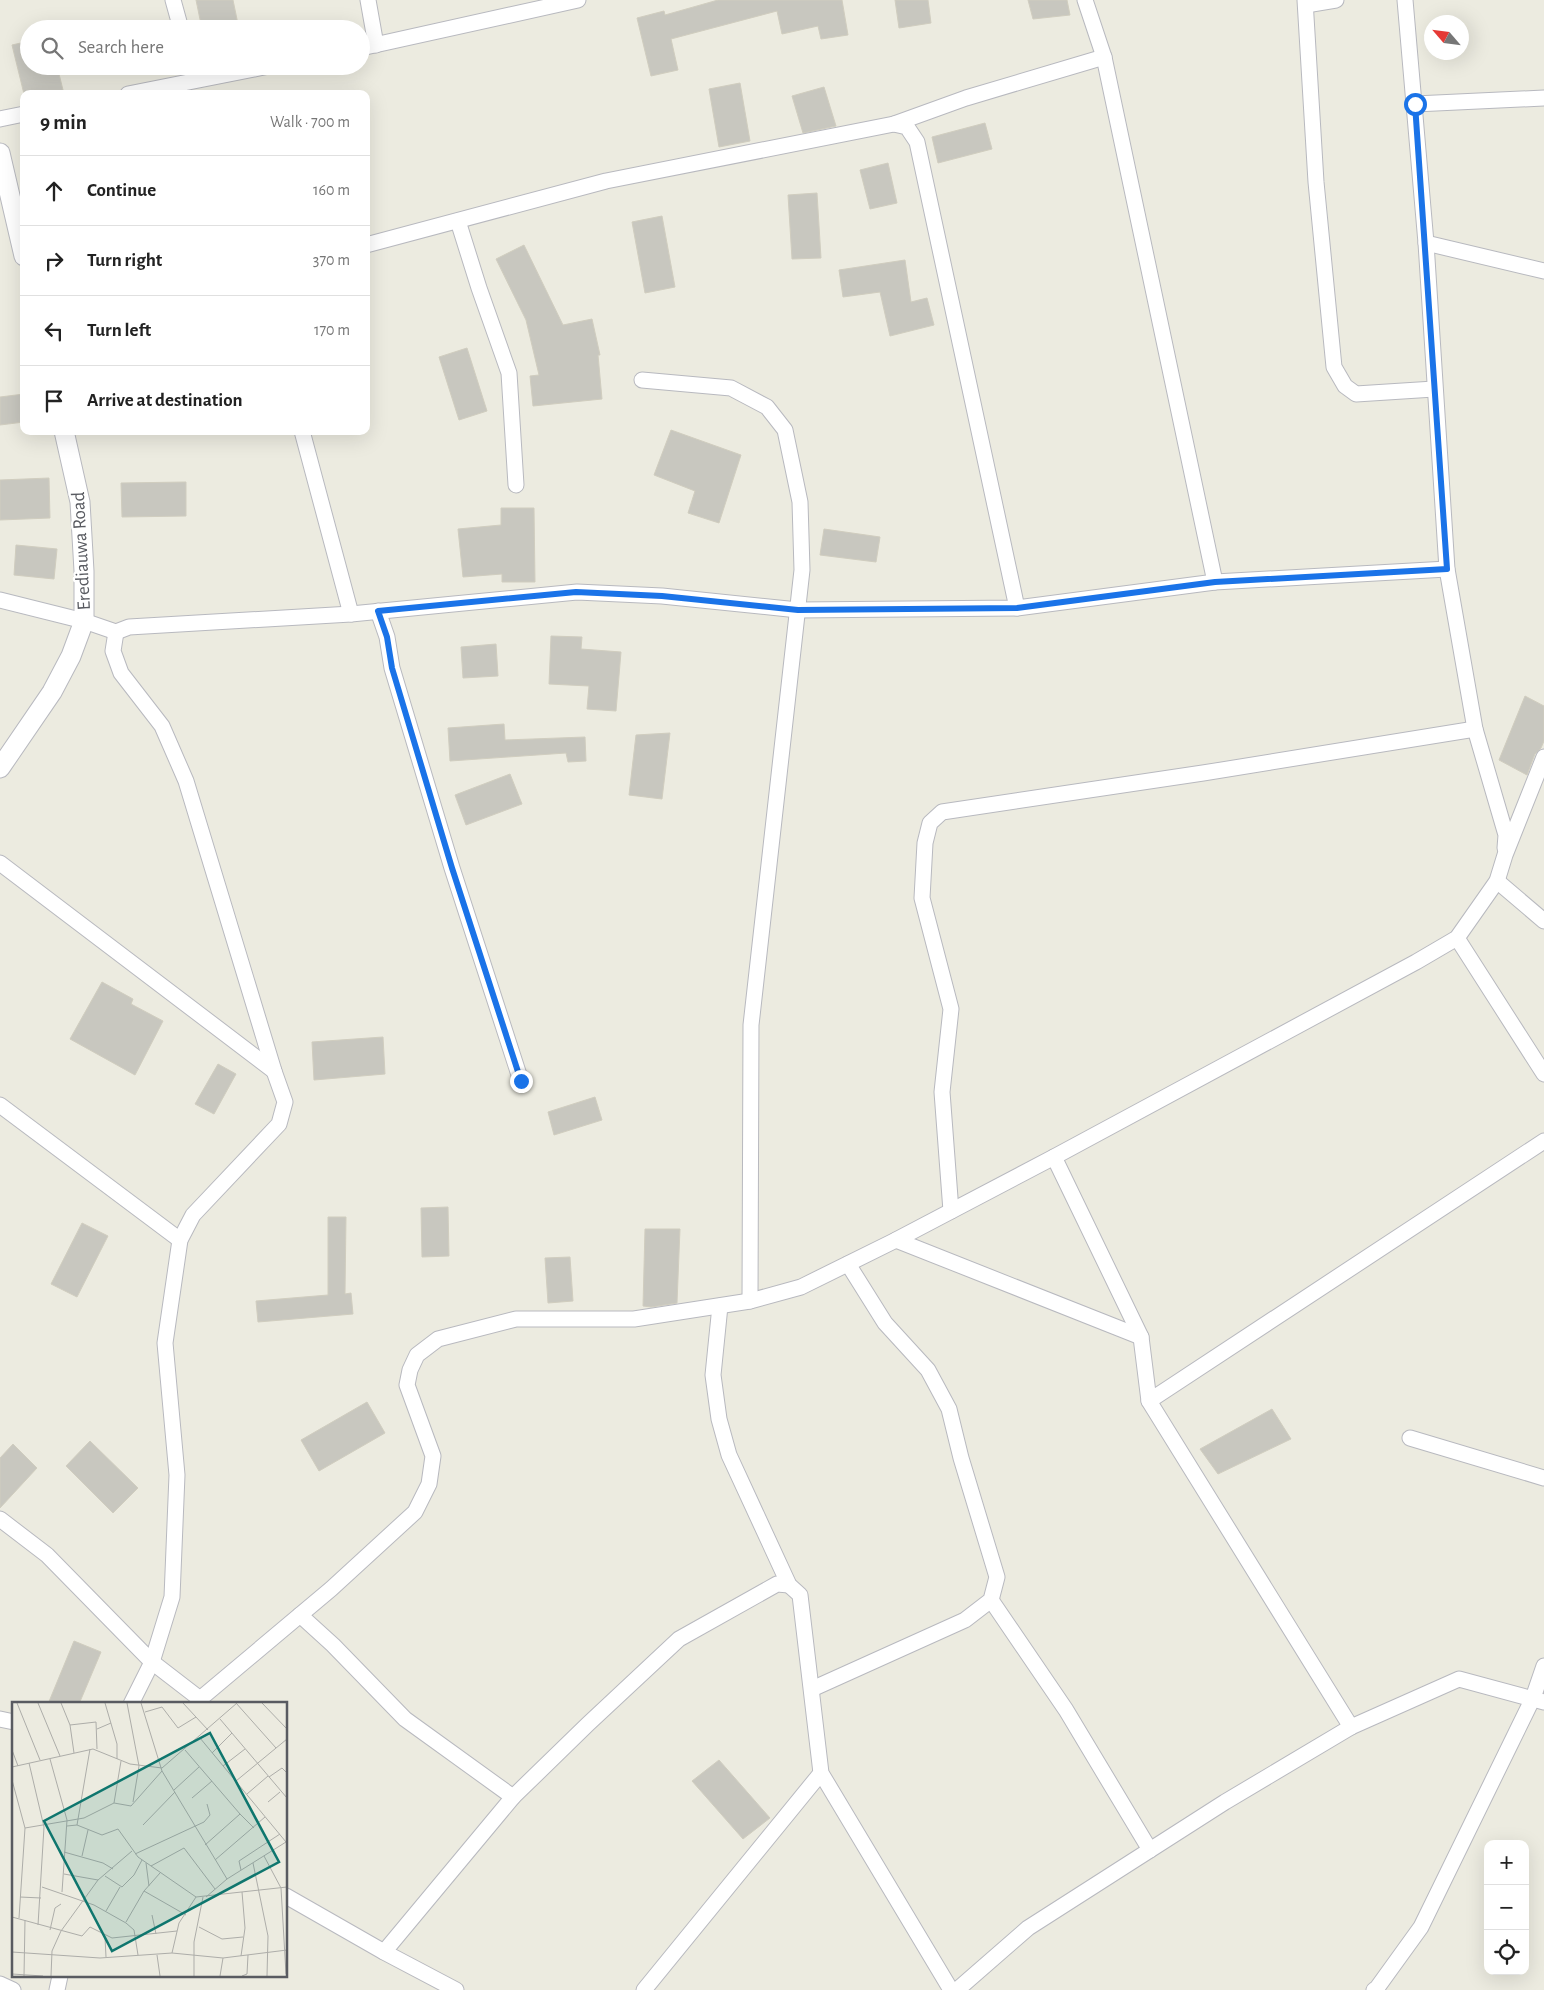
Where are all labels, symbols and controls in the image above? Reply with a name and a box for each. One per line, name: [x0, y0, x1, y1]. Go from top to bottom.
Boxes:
north arrow: [1424, 15, 1469, 60]
search box: [20, 20, 370, 75]
icon: search: [38, 34, 66, 62]
text: Search here: [78, 38, 164, 57]
route start: [1404, 93, 1427, 116]
text: 9 min: [40, 112, 87, 133]
text: Walk · 700 m: [270, 114, 350, 130]
icon: ahead: [40, 177, 68, 205]
text: Continue: [87, 181, 156, 200]
text: 160 m: [313, 182, 350, 198]
icon: right: [40, 247, 68, 275]
text: Turn right: [87, 251, 162, 270]
text: 370 m: [313, 252, 350, 268]
icon: left: [40, 317, 68, 345]
text: Turn left: [87, 321, 151, 340]
text: 170 m: [314, 322, 350, 338]
icon: arrive: [40, 387, 68, 415]
text: Arrive at destination: [87, 391, 243, 410]
street label: Erediauwa Road: [69, 491, 94, 611]
route end: [510, 1070, 533, 1093]
inset map: [12, 1702, 288, 1978]
map controls: [1484, 1840, 1529, 1975]
button: +: [1484, 1840, 1529, 1885]
button: −: [1484, 1885, 1529, 1930]
button: locate: [1484, 1930, 1529, 1975]

